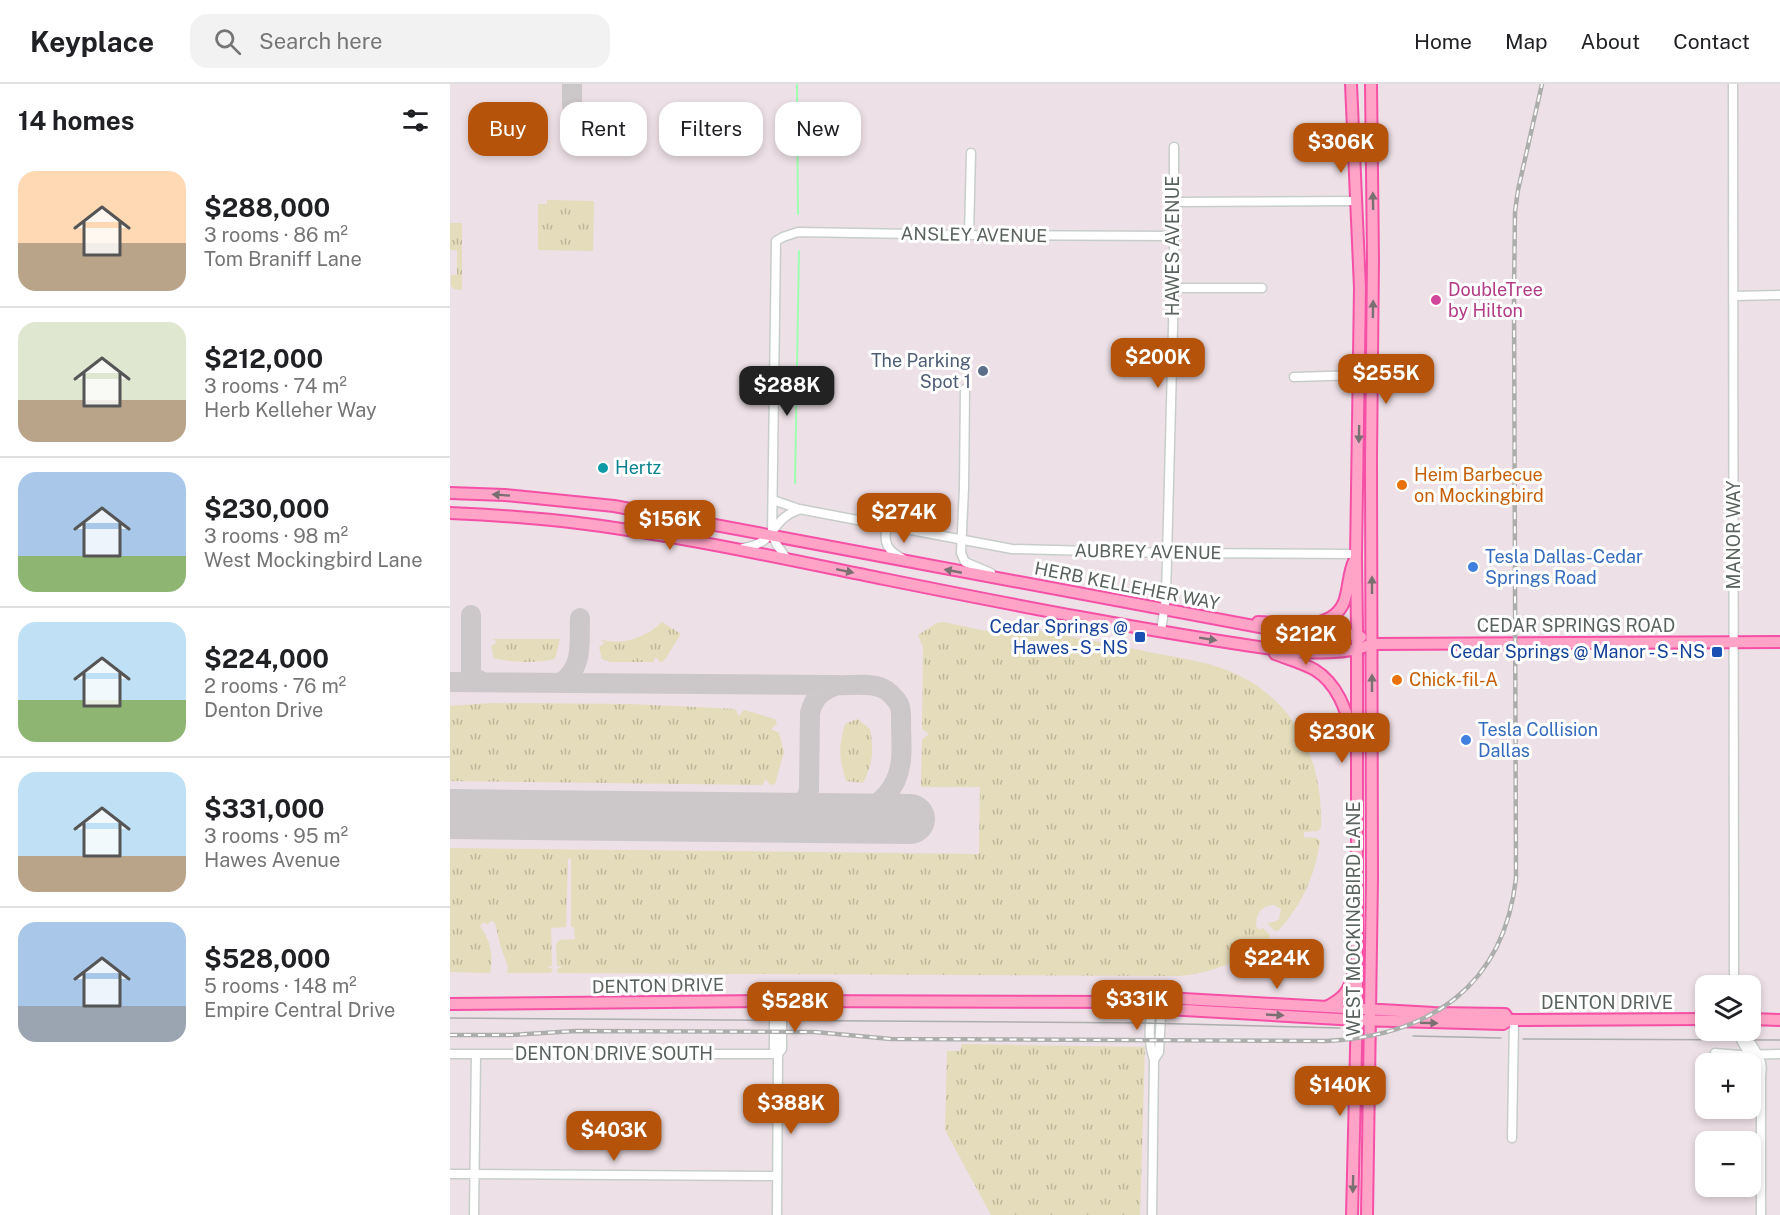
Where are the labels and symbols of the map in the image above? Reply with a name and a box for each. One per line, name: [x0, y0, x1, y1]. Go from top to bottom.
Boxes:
pin: $306K: [1299, 123, 1383, 174]
street label: HAWES AVENUE: [1162, 176, 1183, 316]
one-way arrow: [1368, 191, 1377, 210]
street label: ANSLEY AVENUE: [900, 223, 1048, 246]
place label: DoubleTree by Hilton: [1448, 279, 1543, 321]
marker: DoubleTree by Hilton: [1429, 293, 1443, 307]
one-way arrow: [1368, 299, 1377, 318]
pin: $200K: [1116, 338, 1200, 389]
place label: The Parking Spot 1: [871, 350, 971, 392]
pin: $255K: [1344, 354, 1428, 405]
marker: The Parking Spot 1: [976, 364, 990, 378]
pin: $288K: [745, 366, 829, 417]
one-way arrow: [1354, 424, 1364, 443]
place label: Hertz: [615, 457, 661, 478]
marker: Hertz: [596, 461, 610, 475]
place label: Heim Barbecue on Mockingbird: [1414, 464, 1544, 506]
marker: Heim Barbecue on Mockingbird: [1395, 478, 1409, 492]
street label: MANOR WAY: [1723, 480, 1744, 590]
one-way arrow: [492, 490, 511, 499]
pin: $274K: [862, 493, 946, 544]
pin: $156K: [628, 500, 712, 551]
street label: AUBREY AVENUE: [1074, 540, 1222, 563]
place label: Tesla Dallas-Cedar Springs Road: [1485, 546, 1643, 588]
street label: HERB KELLEHER WAY: [1033, 557, 1221, 614]
marker: Tesla Dallas-Cedar Springs Road: [1466, 560, 1480, 574]
one-way arrow: [944, 566, 963, 575]
one-way arrow: [835, 567, 854, 576]
one-way arrow: [1367, 576, 1377, 595]
pin: $212K: [1264, 615, 1348, 666]
street label: CEDAR SPRINGS ROAD: [1477, 615, 1675, 636]
place label: Cedar Springs @ Hawes - S - NS: [990, 616, 1128, 658]
marker: Cedar Springs @ Hawes - S - NS: [1133, 630, 1147, 644]
one-way arrow: [1199, 634, 1218, 643]
place label: Cedar Springs @ Manor - S - NS: [1450, 641, 1705, 662]
marker: Cedar Springs @ Manor - S - NS: [1710, 645, 1724, 659]
place label: Chick-fil-A: [1409, 669, 1498, 690]
marker: Chick-fil-A: [1390, 673, 1404, 687]
one-way arrow: [1367, 674, 1377, 693]
pin: $230K: [1300, 713, 1384, 764]
place label: Tesla Collision Dallas: [1478, 719, 1598, 761]
marker: Tesla Collision Dallas: [1459, 733, 1473, 747]
street label: WEST MOCKINGBIRD LANE: [1343, 801, 1364, 1037]
pin: $224K: [1235, 939, 1319, 990]
street label: DENTON DRIVE: [592, 974, 724, 997]
pin: $331K: [1095, 980, 1179, 1031]
pin: $528K: [753, 982, 837, 1033]
street label: DENTON DRIVE: [1541, 992, 1673, 1013]
one-way arrow: [1265, 1011, 1284, 1020]
one-way arrow: [1419, 1018, 1438, 1028]
street label: DENTON DRIVE SOUTH: [515, 1043, 713, 1064]
pin: $140K: [1298, 1066, 1382, 1117]
pin: $388K: [749, 1084, 833, 1135]
pin: $403K: [572, 1111, 656, 1162]
one-way arrow: [1348, 1174, 1357, 1193]

